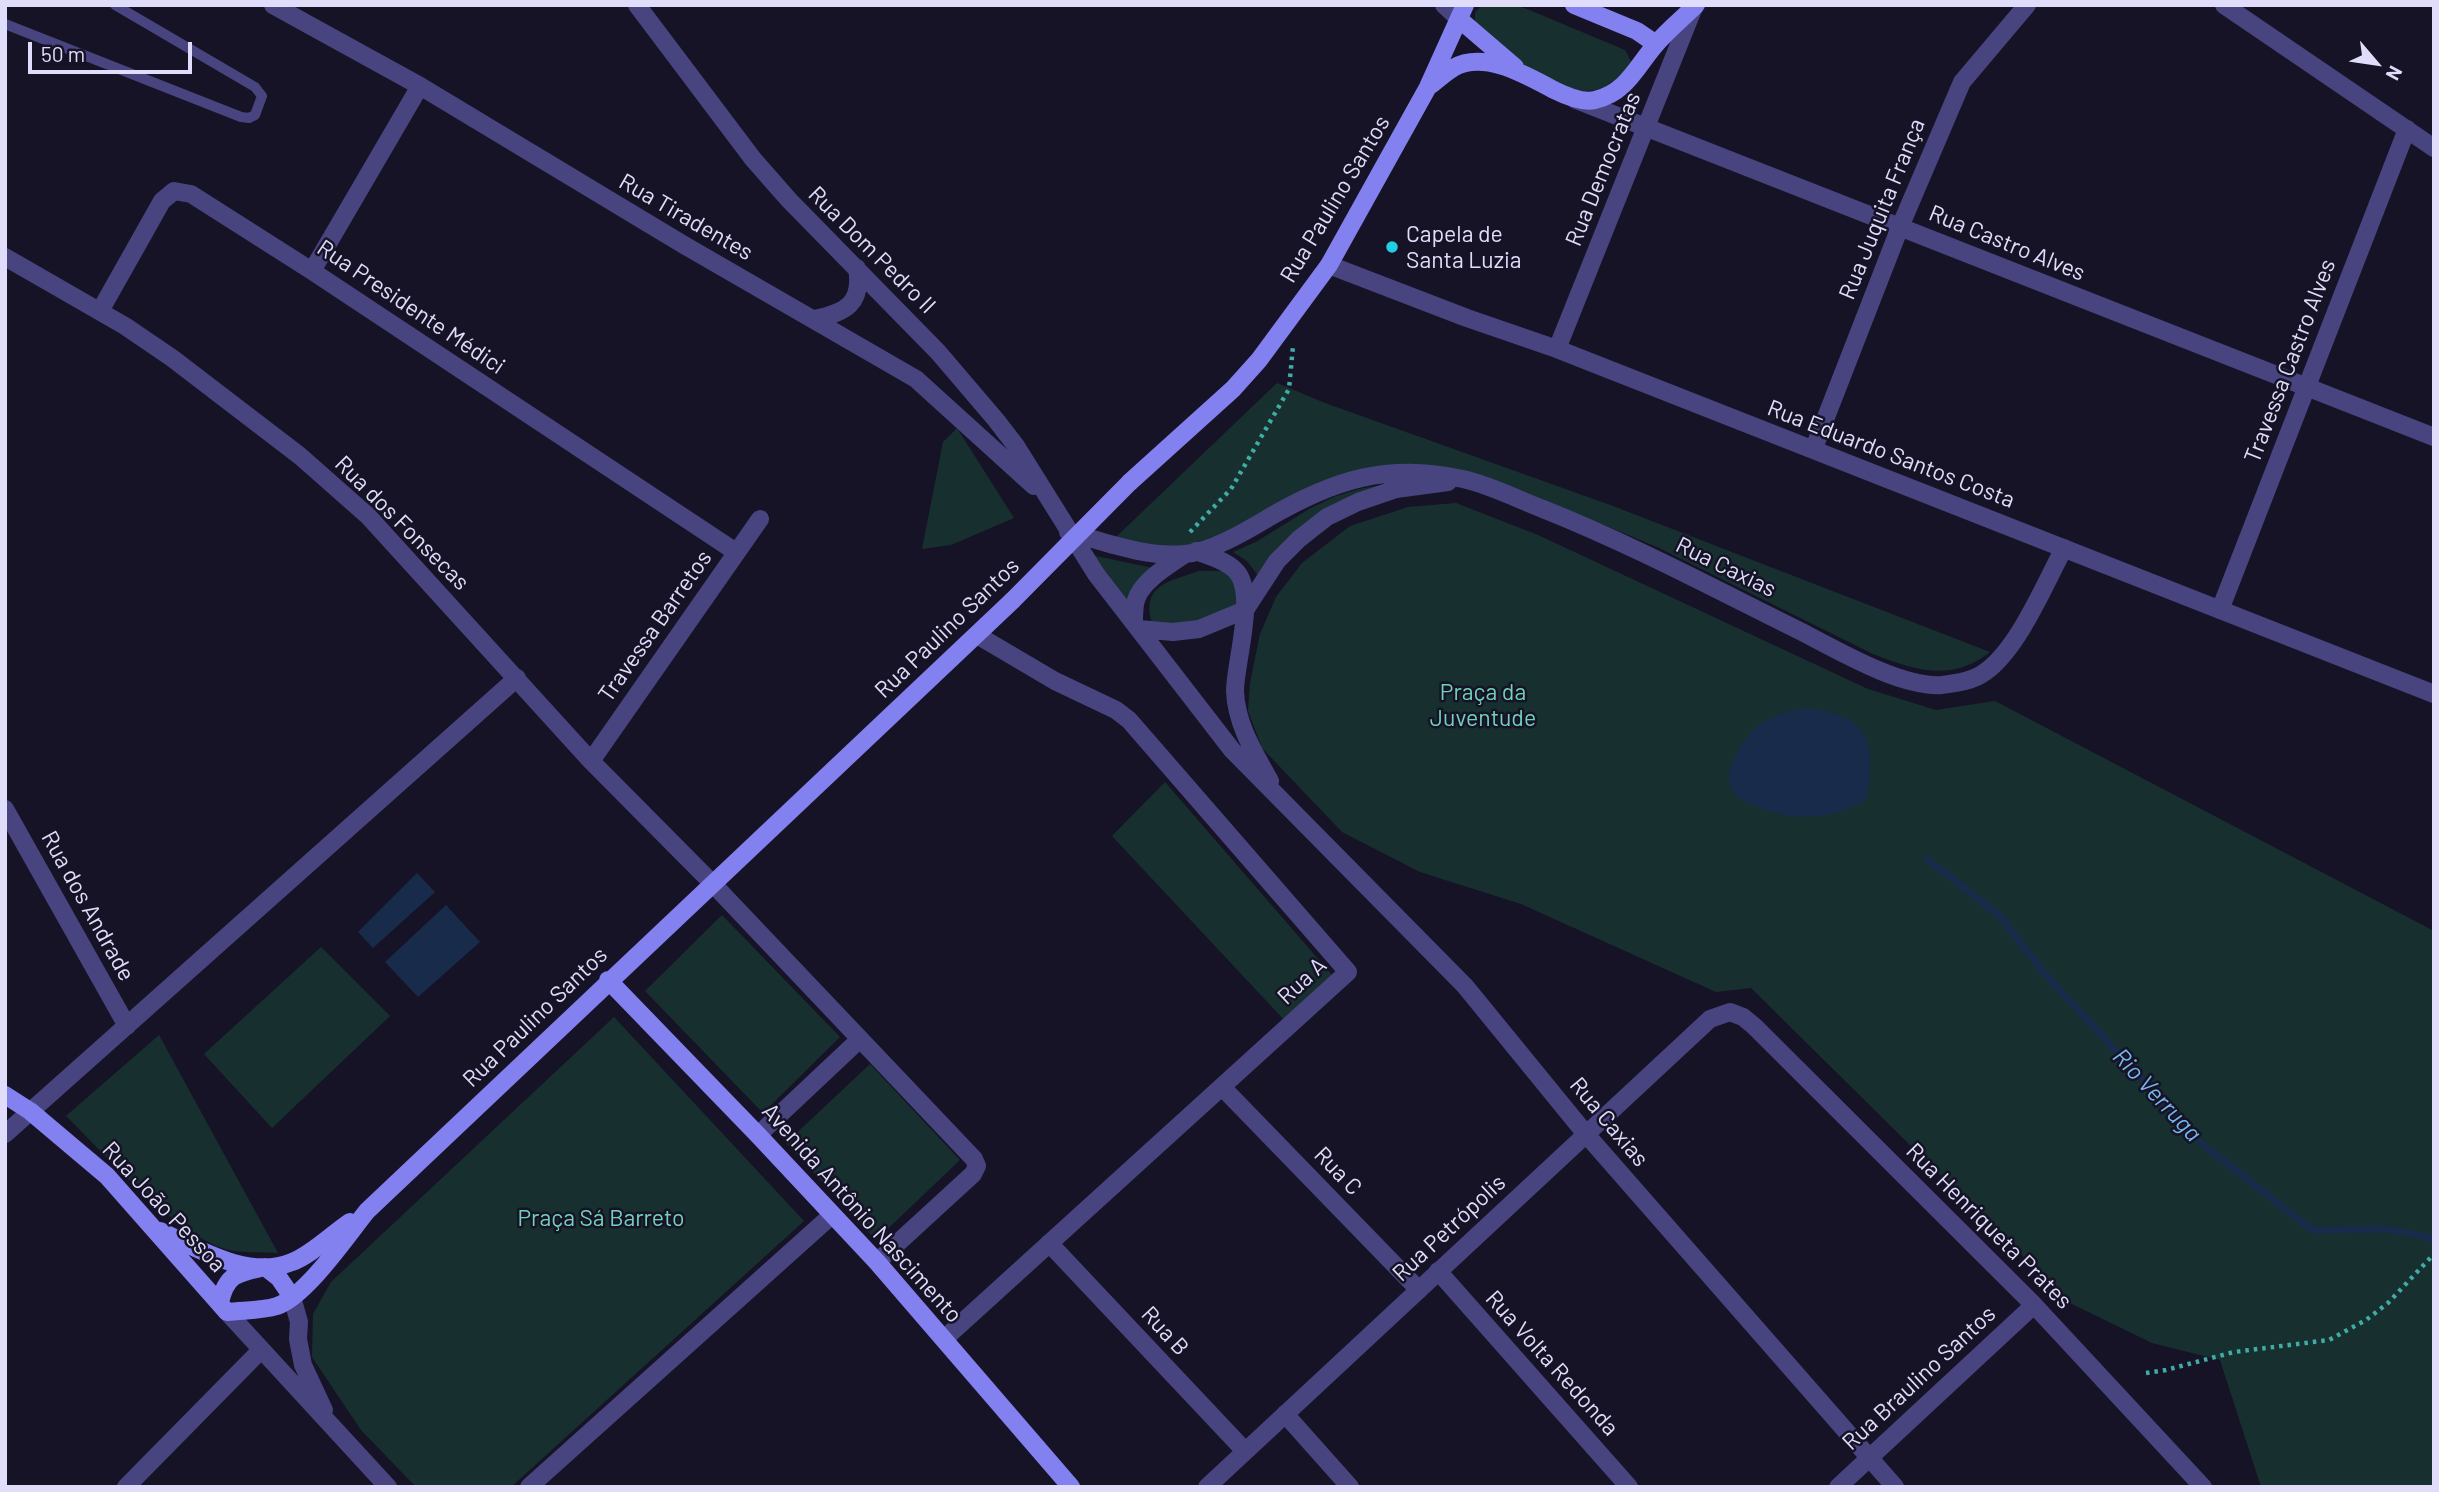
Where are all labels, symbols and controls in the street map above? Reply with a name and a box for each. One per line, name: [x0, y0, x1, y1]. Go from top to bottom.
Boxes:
scale bar: [32, 28, 196, 72]
north arrow: [2341, 28, 2411, 98]
text: 50 m: [41, 41, 85, 66]
text: N: [2382, 62, 2408, 85]
street label: Rua Democratas: [1560, 88, 1646, 250]
street label: Rua Paulino Santos: [1274, 110, 1396, 288]
street label: Rua Juquita França: [1833, 114, 1931, 304]
street label: Rua Tiradentes: [614, 168, 758, 266]
street label: Rua Dom Pedro II: [803, 181, 941, 319]
street label: Rua Castro Alves: [1925, 199, 2089, 287]
place label: Capela de Santa Luzia: [1406, 220, 1522, 274]
street label: Rua Presidente Médici: [312, 234, 510, 380]
marker: Capela de Santa Luzia: [1384, 239, 1400, 255]
street label: Travessa Castro Alves: [2238, 255, 2342, 467]
street label: Rua Eduardo Santos Costa: [1763, 394, 2019, 514]
street label: Rua dos Fonsecas: [329, 450, 475, 596]
street label: Rua Caxias: [1671, 531, 1781, 603]
street label: Travessa Barretos: [592, 545, 718, 707]
street label: Rua Paulino Santos: [869, 552, 1025, 704]
park label: Praça da Juventude: [1430, 678, 1536, 732]
street label: Rua dos Andrade: [35, 826, 141, 986]
street label: Rua Paulino Santos: [457, 941, 613, 1093]
street label: Rua A: [1272, 952, 1332, 1010]
water label: Rio Verruga: [2107, 1042, 2207, 1148]
street label: Rua Caxias: [1564, 1072, 1654, 1172]
street label: Avenida Antônio Nascimento: [756, 1098, 968, 1328]
street label: Rua João Pessoa: [96, 1136, 232, 1278]
street label: Rua Henriqueta Prates: [1900, 1137, 2078, 1315]
street label: Rua C: [1308, 1141, 1368, 1201]
street label: Rua Petrópolis: [1387, 1169, 1511, 1287]
park label: Praça Sá Barreto: [517, 1204, 685, 1232]
street label: Rua Volta Redonda: [1480, 1285, 1624, 1441]
street label: Rua Braulino Santos: [1837, 1300, 2001, 1456]
street label: Rua B: [1135, 1301, 1195, 1361]

